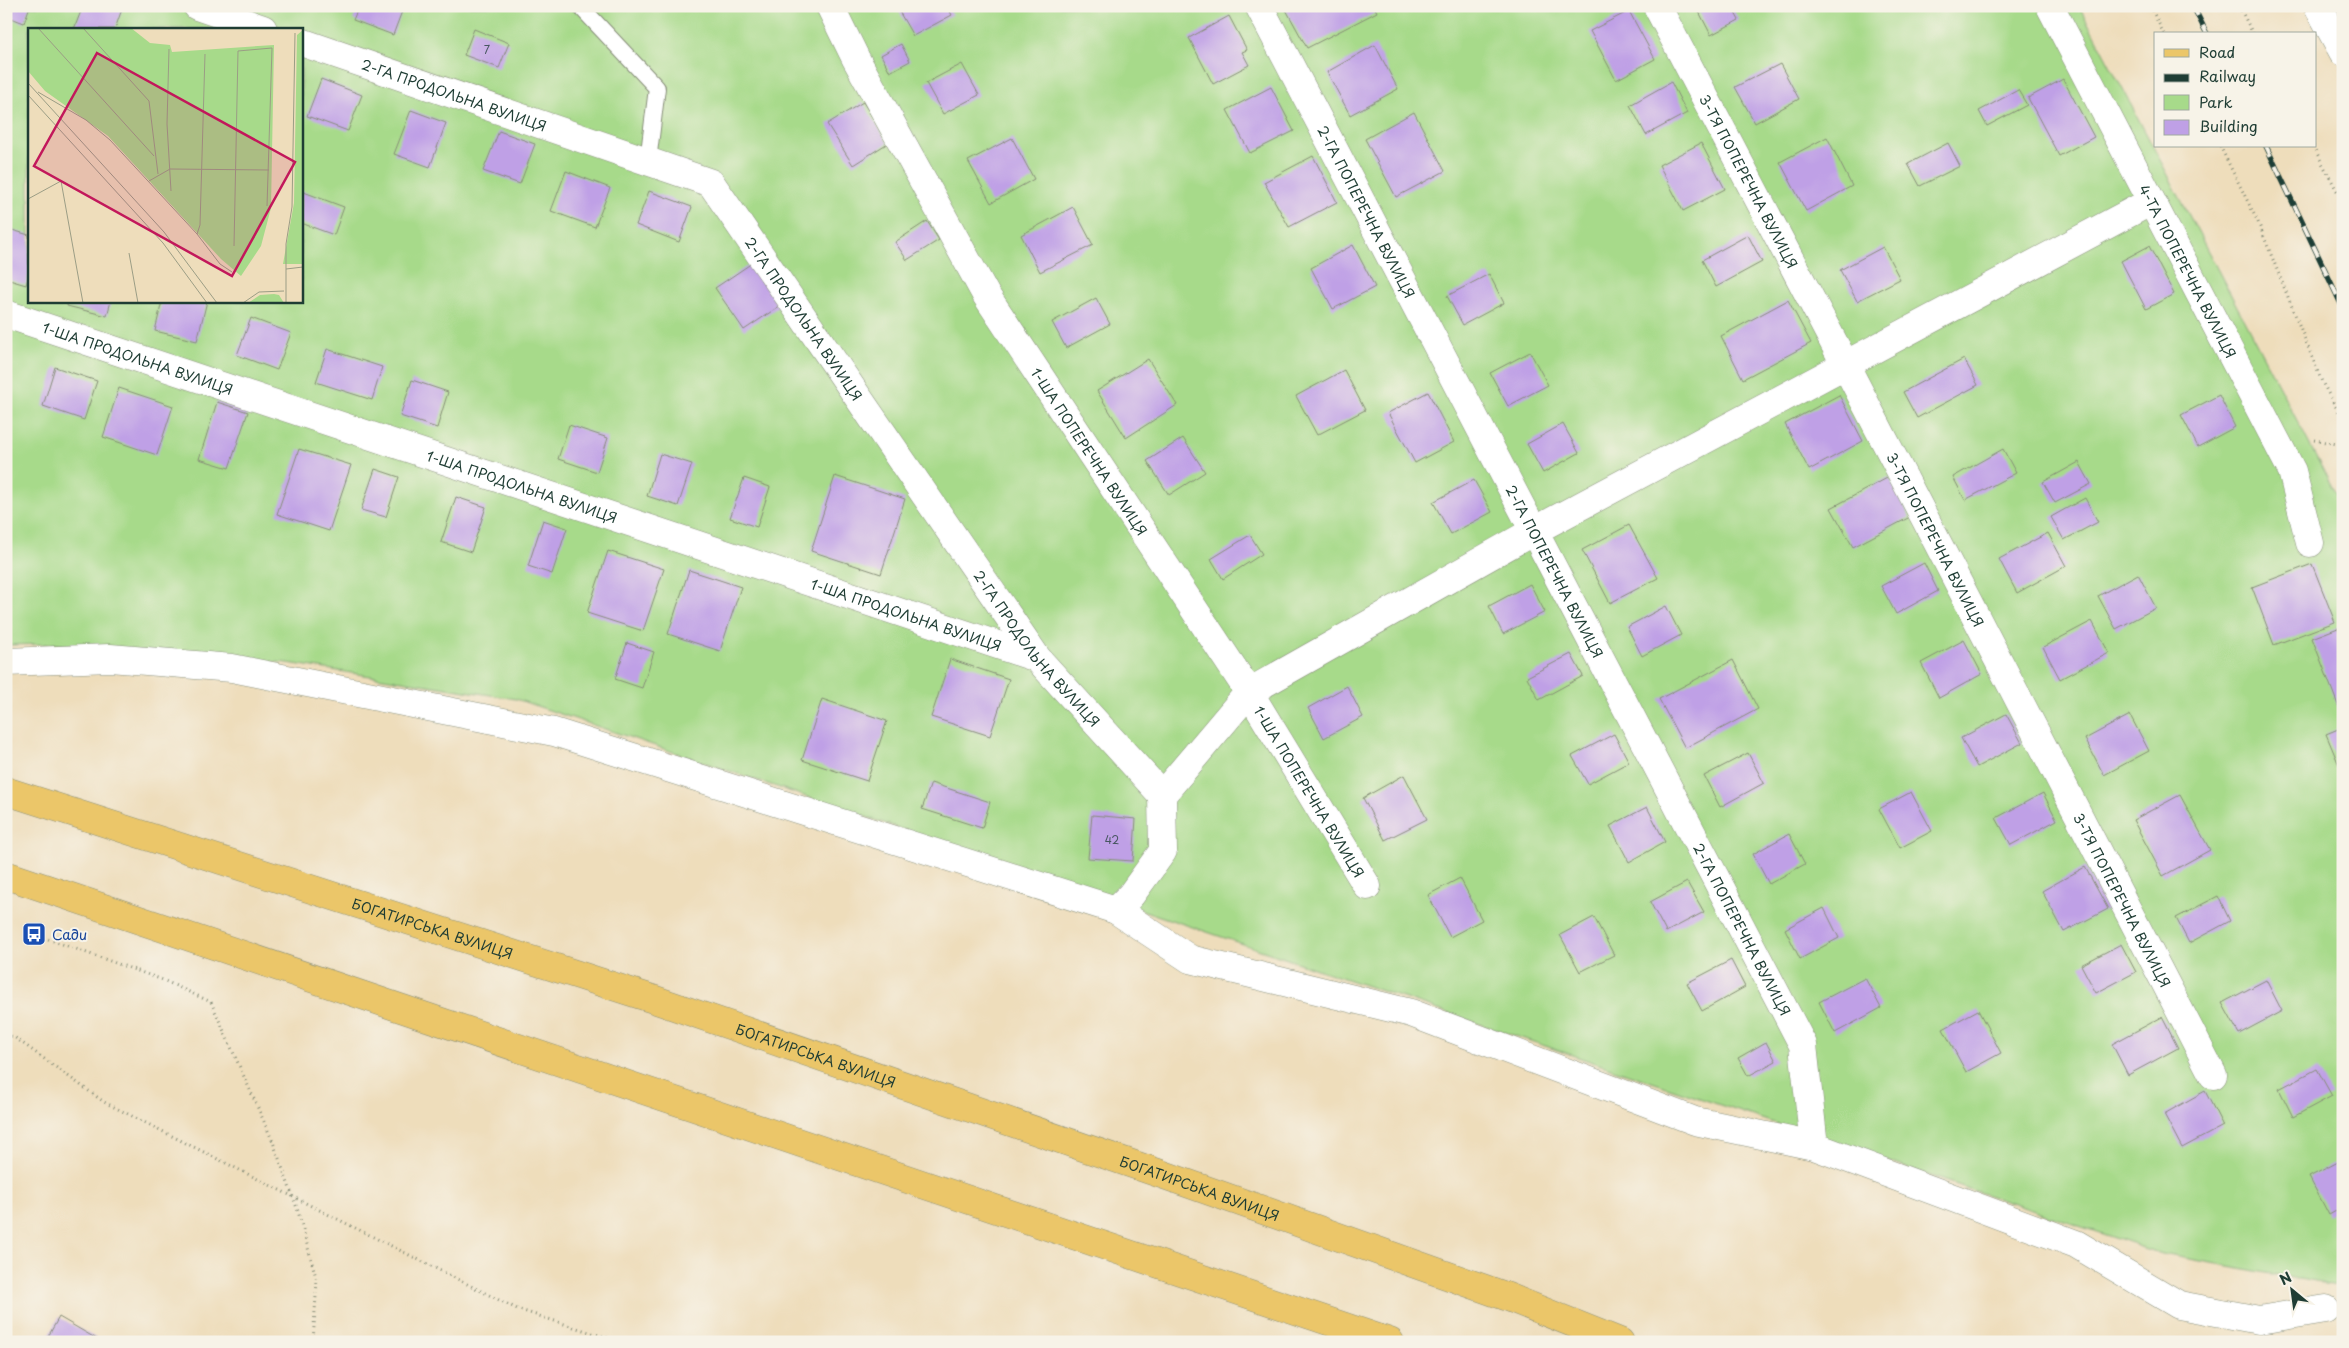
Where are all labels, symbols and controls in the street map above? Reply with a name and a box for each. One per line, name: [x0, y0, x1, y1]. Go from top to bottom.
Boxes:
inset map: [28, 28, 302, 302]
legend: [2154, 32, 2316, 148]
text: Road: [2199, 40, 2235, 63]
house number: 7: [484, 41, 490, 58]
street label: 2-ГА ПРОДОЛЬНА ВУЛИЦЯ: [359, 53, 550, 136]
text: Railway: [2199, 64, 2256, 87]
text: Park: [2199, 90, 2233, 113]
street label: 3-ТЯ ПОПЕРЕЧНА ВУЛИЦЯ: [1695, 91, 1803, 272]
text: Building: [2199, 114, 2258, 137]
street label: 2-ГА ПОПЕРЕЧНА ВУЛИЦЯ: [1313, 122, 1421, 302]
street label: 4-ТА ПОПЕРЕЧНА ВУЛИЦЯ: [2134, 181, 2242, 362]
street label: 2-ГА ПРОДОЛЬНА ВУЛИЦЯ: [740, 232, 868, 405]
street label: 1-ША ПРОДОЛЬНА ВУЛИЦЯ: [40, 316, 236, 400]
street label: 1-ША ПОПЕРЕЧНА ВУЛИЦЯ: [1026, 363, 1153, 540]
street label: 1-ША ПРОДОЛЬНА ВУЛИЦЯ: [424, 445, 620, 528]
street label: 3-ТЯ ПОПЕРЕЧНА ВУЛИЦЯ: [1882, 449, 1990, 630]
street label: 2-ГА ПОПЕРЕЧНА ВУЛИЦЯ: [1501, 481, 1609, 661]
street label: 2-ГА ПРОДОЛЬНА ВУЛИЦЯ: [969, 566, 1105, 731]
street label: 1-ША ПРОДОЛЬНА ВУЛИЦЯ: [808, 573, 1004, 656]
street label: 1-ША ПОПЕРЕЧНА ВУЛИЦЯ: [1249, 701, 1370, 881]
street label: 3-ТЯ ПОПЕРЕЧНА ВУЛИЦЯ: [2069, 809, 2176, 991]
house number: 42: [1105, 831, 1120, 848]
street label: 2-ГА ПОПЕРЕЧНА ВУЛИЦЯ: [1688, 839, 1796, 1019]
street label: БОГАТИРСЬКА ВУЛИЦЯ: [349, 892, 516, 964]
bus stop icon: Сади: [21, 921, 47, 947]
place label: Сади: [52, 924, 87, 945]
street label: БОГАТИРСЬКА ВУЛИЦЯ: [733, 1018, 899, 1092]
street label: БОГАТИРСЬКА ВУЛИЦЯ: [1117, 1150, 1282, 1226]
north arrow: [2266, 1266, 2316, 1316]
text: N: [2276, 1266, 2295, 1290]

